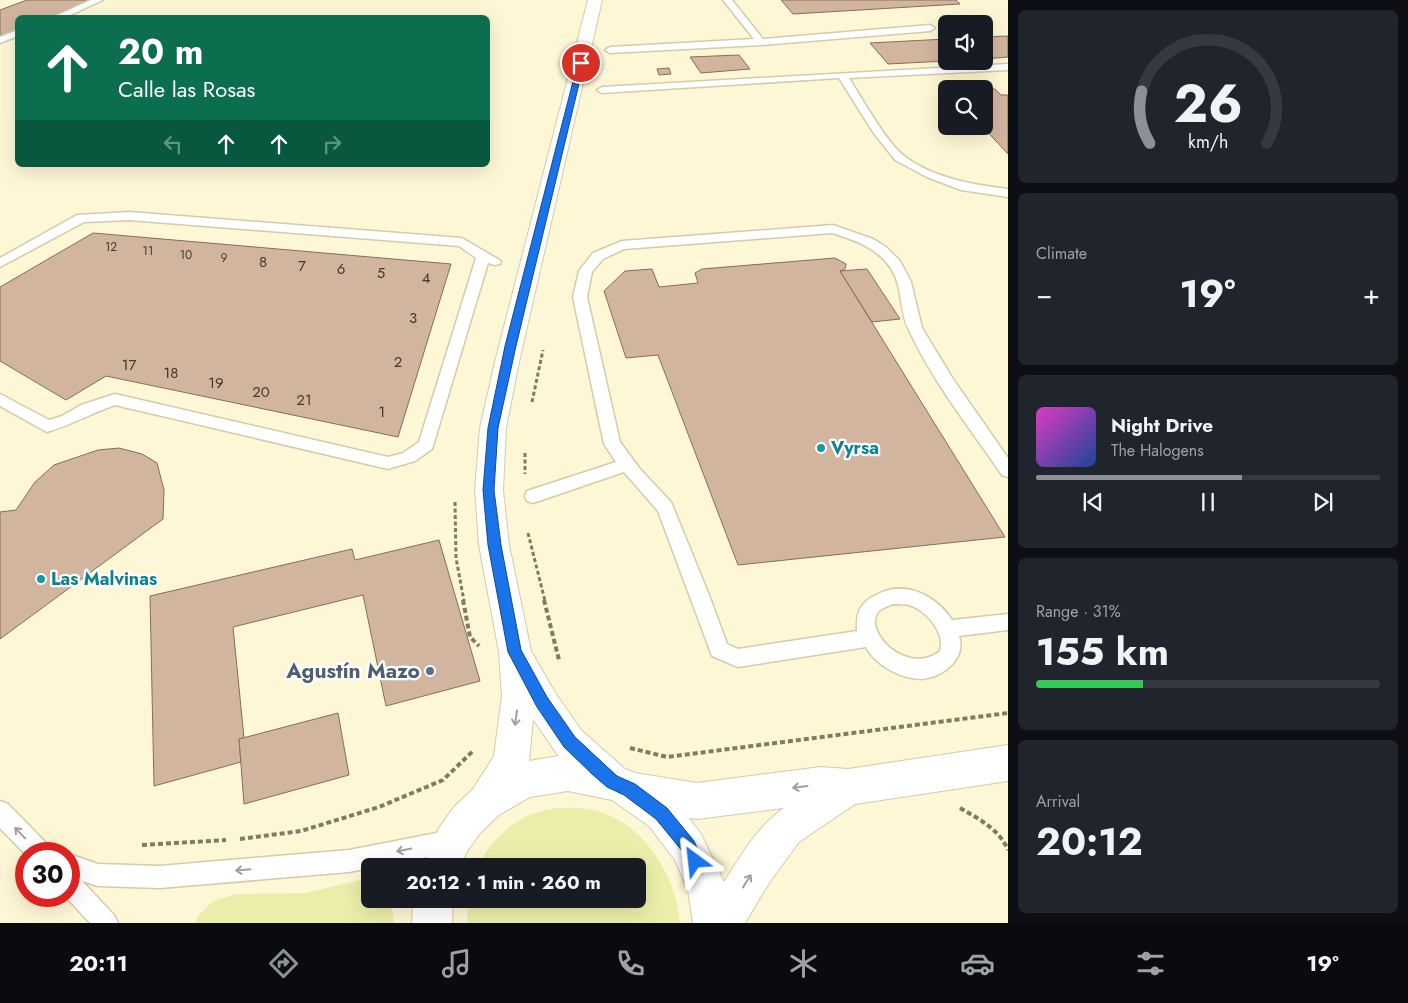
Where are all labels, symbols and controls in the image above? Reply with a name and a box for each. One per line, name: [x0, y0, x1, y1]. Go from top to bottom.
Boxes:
map controls: [938, 15, 993, 135]
button: sound: [938, 15, 993, 70]
text: 20 m: [118, 27, 203, 77]
icon: ahead: [35, 35, 100, 100]
pin: [560, 42, 602, 84]
icon: arrive: [567, 49, 595, 77]
text: 26: [1174, 66, 1242, 142]
text: Calle las Rosas: [118, 73, 255, 105]
button: search: [938, 80, 993, 135]
text: km/h: [1188, 129, 1228, 155]
icon: left: [159, 130, 187, 158]
icon: ahead: [212, 130, 240, 158]
icon: ahead: [265, 130, 293, 158]
icon: right: [318, 130, 346, 158]
house number: 12: [105, 238, 117, 256]
house number: 11: [143, 242, 153, 260]
text: Climate: [1036, 242, 1087, 265]
house number: 10: [180, 246, 192, 264]
house number: 9: [221, 249, 228, 267]
house number: 8: [259, 251, 267, 273]
house number: 7: [298, 255, 306, 277]
house number: 6: [337, 258, 345, 280]
house number: 5: [377, 262, 385, 284]
text: 19°: [1180, 266, 1236, 321]
house number: 4: [422, 267, 431, 289]
text: −: [1036, 274, 1053, 315]
text: +: [1363, 274, 1380, 315]
house number: 3: [409, 307, 417, 329]
house number: 2: [394, 351, 402, 373]
house number: 17: [122, 354, 136, 376]
house number: 18: [164, 362, 178, 384]
house number: 19: [208, 372, 224, 394]
house number: 20: [252, 381, 270, 403]
house number: 21: [296, 389, 312, 411]
house number: 1: [379, 401, 385, 423]
text: Night Drive: [1111, 412, 1213, 439]
place label: Vyrsa: [830, 435, 879, 461]
text: The Halogens: [1111, 439, 1204, 462]
marker: Vyrsa: [815, 442, 827, 454]
icon: previous: [1079, 488, 1107, 516]
icon: pause: [1194, 488, 1222, 516]
icon: next: [1309, 488, 1337, 516]
place label: Las Malvinas: [51, 566, 157, 592]
marker: Las Malvinas: [35, 573, 47, 585]
text: Range · 31%: [1036, 600, 1121, 623]
text: 155 km: [1036, 624, 1169, 679]
place label: Agustín Mazo: [285, 656, 420, 686]
marker: Agustín Mazo: [424, 665, 436, 677]
one-way arrow: [511, 709, 521, 725]
one-way arrow: [792, 783, 808, 793]
text: Arrival: [1036, 790, 1080, 813]
text: 20:12: [1036, 814, 1143, 869]
one-way arrow: [14, 826, 26, 839]
position arrow: [668, 834, 720, 886]
speed limit sign: 30: [15, 842, 80, 907]
one-way arrow: [396, 846, 412, 856]
one-way arrow: [235, 865, 251, 875]
text: 20:12 · 1 min · 260 m: [406, 869, 601, 896]
one-way arrow: [743, 875, 753, 889]
icon: directions: [266, 946, 301, 981]
icon: music: [439, 946, 474, 981]
icon: phone: [613, 946, 648, 981]
icon: climate: [786, 946, 821, 981]
icon: car: [960, 946, 995, 981]
icon: filters: [1133, 946, 1168, 981]
text: 20:11: [69, 947, 128, 979]
text: 19°: [1306, 947, 1339, 979]

